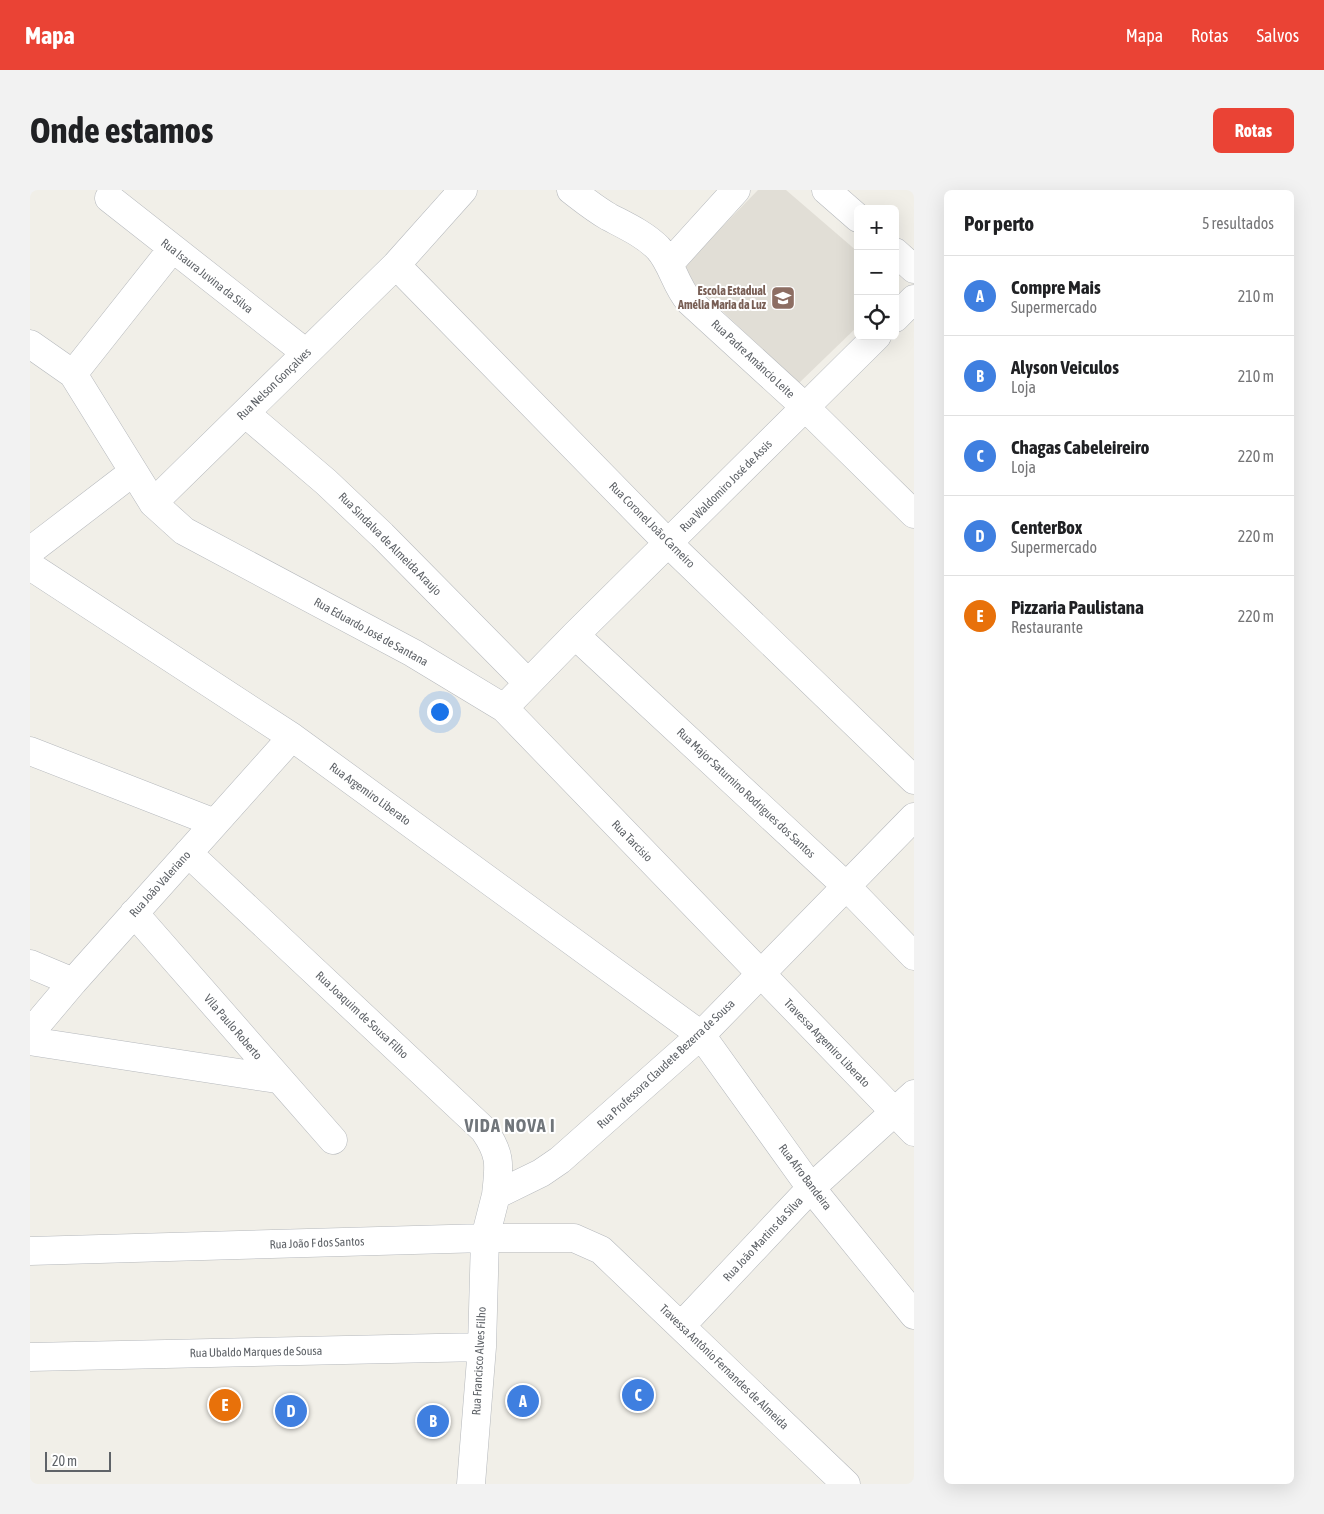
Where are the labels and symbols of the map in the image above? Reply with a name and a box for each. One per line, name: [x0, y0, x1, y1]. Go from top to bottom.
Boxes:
street label: Rua Isaura Juvina da Silva: [158, 236, 256, 316]
place label: Escola Estadual Amélia Maria da Luz: [677, 284, 767, 312]
school or university icon: Escola Estadual Amélia Maria da Luz: [770, 285, 796, 311]
street label: Rua Padre Amâncio Leite: [709, 317, 797, 401]
street label: Rua Nelson Gonçalves: [234, 345, 314, 423]
street label: Rua Waldomiro José de Assis: [677, 437, 775, 535]
street label: Rua Coronel João Carneiro: [606, 479, 698, 571]
street label: Rua Sindalva de Almeida Araujo: [336, 490, 445, 599]
street label: Rua Eduardo José de Santana: [312, 595, 430, 669]
your location: [427, 699, 453, 725]
street label: Rua Major Saturnino Rodrigues dos Santos: [674, 725, 818, 861]
street label: Rua Argemiro Liberato: [327, 760, 414, 828]
street label: Rua Tarcisio: [609, 817, 655, 865]
street label: Rua João Valeriano: [127, 848, 194, 920]
street label: Rua Joaquim de Sousa Filho: [313, 968, 411, 1062]
street label: Vila Paulo Roberto: [201, 992, 265, 1063]
street label: Travessa Argemiro Liberato: [781, 996, 873, 1090]
street label: Rua Professora Claudete Bezerra de Sousa: [594, 997, 738, 1131]
district label: VIDA NOVA I: [463, 1115, 556, 1136]
street label: Rua Afro Bandeira: [776, 1141, 834, 1213]
street label: Rua Joāo Martins da Silva: [720, 1194, 806, 1284]
street label: Rua João F dos Santos: [269, 1234, 365, 1252]
street label: Travessa Antônio Fernandes de Almeida: [657, 1302, 791, 1432]
street label: Rua Francisco Alves Filho: [469, 1306, 489, 1416]
street label: Rua Ubaldo Marques de Sousa: [190, 1344, 322, 1360]
pin: C: [622, 1376, 654, 1414]
pin: A: [507, 1382, 539, 1420]
pin: E: [209, 1386, 241, 1424]
pin: D: [275, 1392, 307, 1430]
pin: B: [417, 1402, 449, 1440]
scale bar: [45, 1449, 111, 1472]

